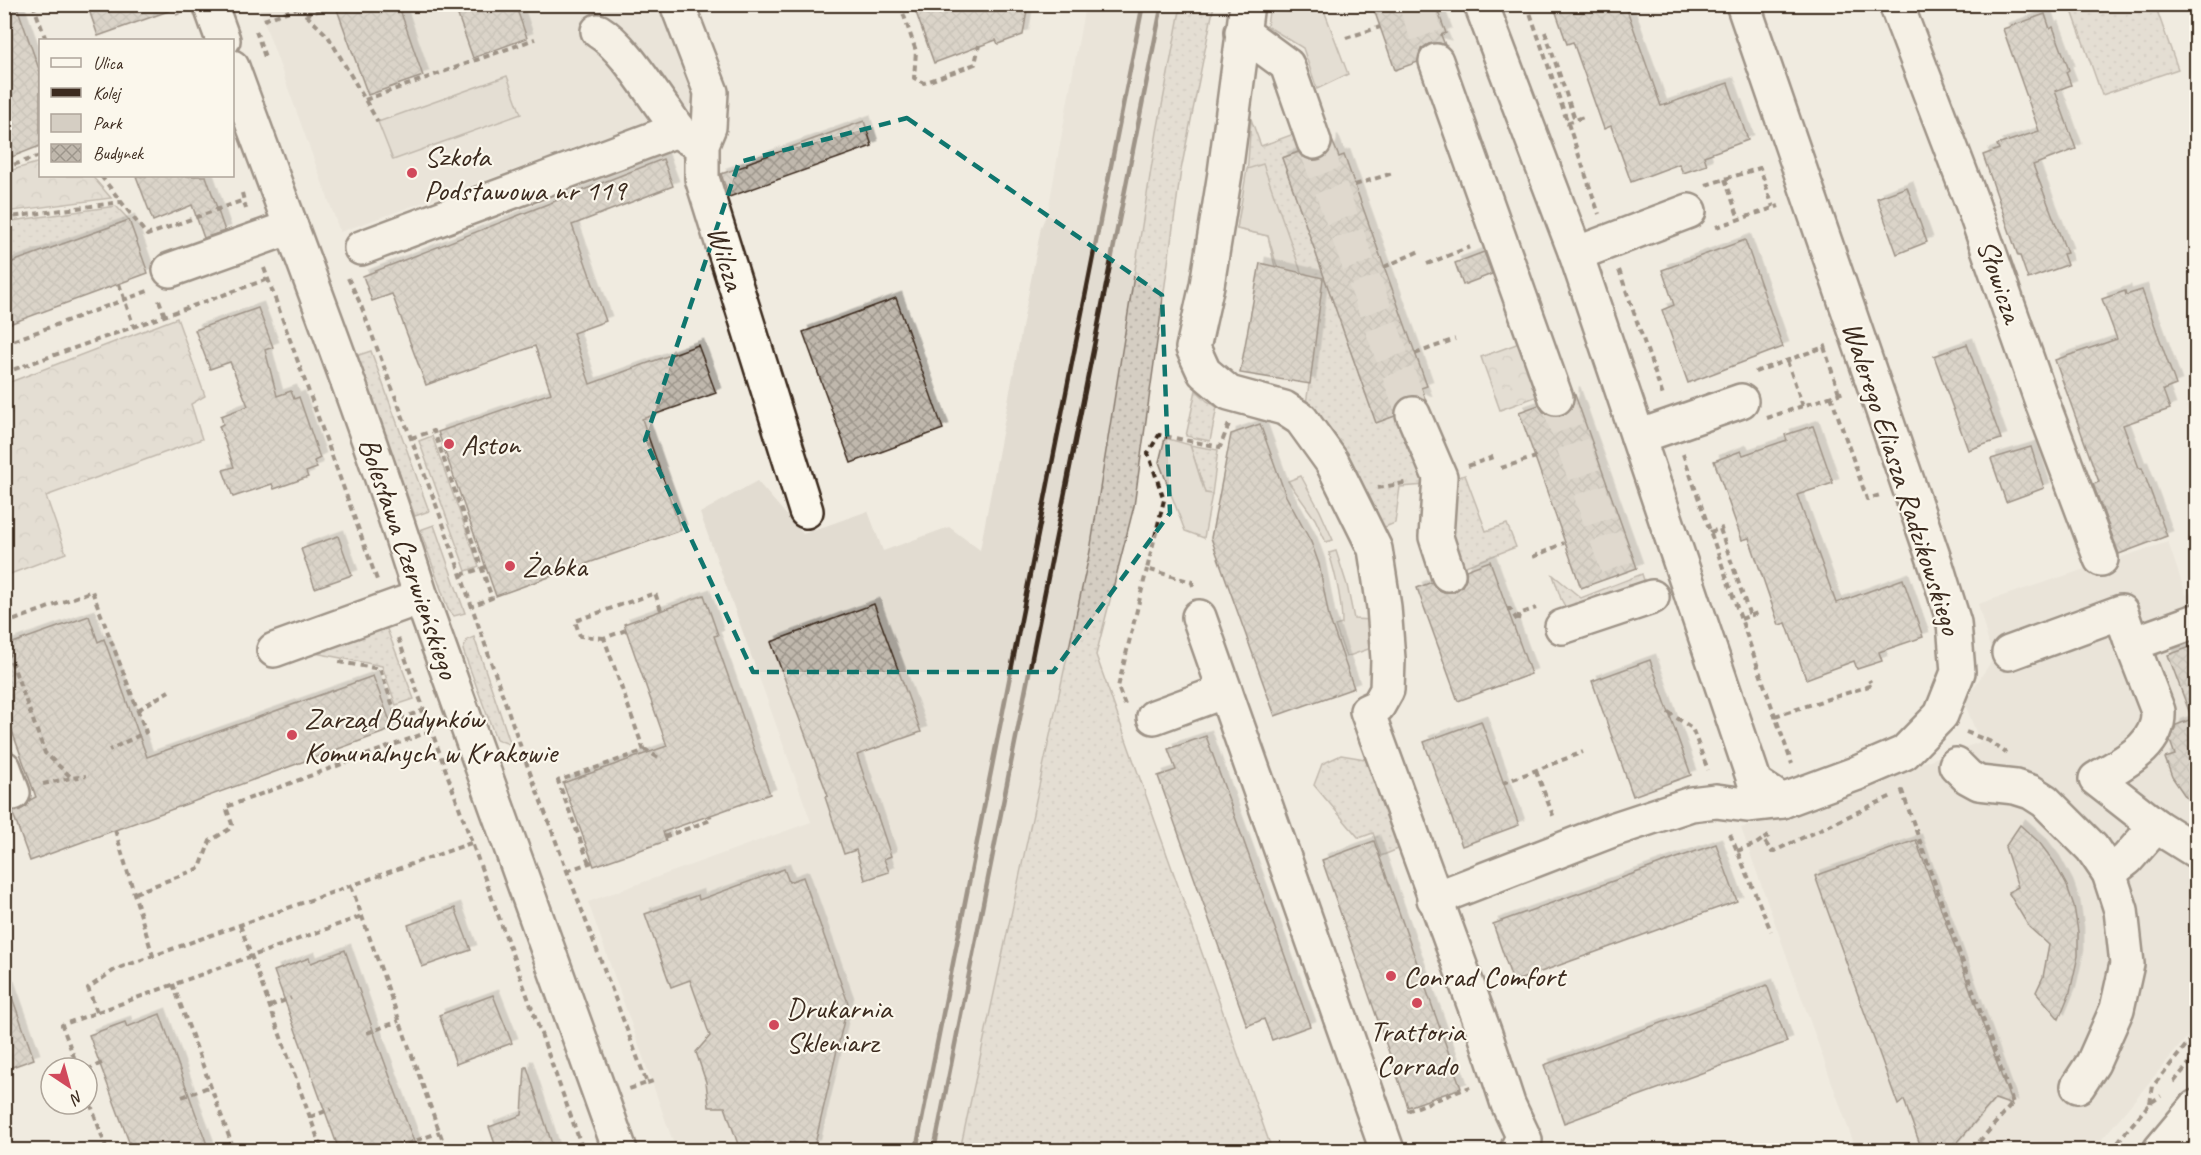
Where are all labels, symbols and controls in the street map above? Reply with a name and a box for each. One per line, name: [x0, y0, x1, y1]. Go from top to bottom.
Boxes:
legend: [39, 39, 234, 177]
text: Ulica: [93, 52, 124, 74]
text: Kolej: [93, 82, 122, 104]
text: Park: [93, 112, 123, 134]
place label: Szkoła Podstawowa nr 119: [424, 137, 628, 209]
text: Budynek: [93, 142, 144, 164]
marker: Szkoła Podstawowa nr 119: [405, 166, 419, 180]
street label: Wilcza: [698, 221, 754, 297]
street label: Słowicza: [1968, 235, 2033, 330]
street label: Walerego Eliasza Radzikowskiego: [1833, 317, 1971, 641]
place label: Aston: [461, 425, 522, 463]
street label: Bolesława Czerwieńskiego: [350, 433, 468, 685]
marker: Aston: [442, 437, 456, 451]
place label: Żabka: [522, 547, 589, 585]
marker: Żabka: [503, 559, 517, 573]
place label: Zarząd Budynków Komunalnych w Krakowie: [304, 699, 559, 771]
marker: Zarząd Budynków Komunalnych w Krakowie: [285, 728, 299, 742]
place label: Conrad Comfort: [1403, 957, 1568, 995]
marker: Conrad Comfort: [1384, 969, 1398, 983]
place label: Drukarnia Skleniarz: [786, 989, 893, 1061]
marker: Trattoria Corrado: [1410, 996, 1424, 1010]
place label: Trattoria Corrado: [1369, 1012, 1466, 1084]
marker: Drukarnia Skleniarz: [767, 1018, 781, 1032]
north arrow: [39, 1056, 99, 1116]
text: N: [65, 1086, 87, 1110]

